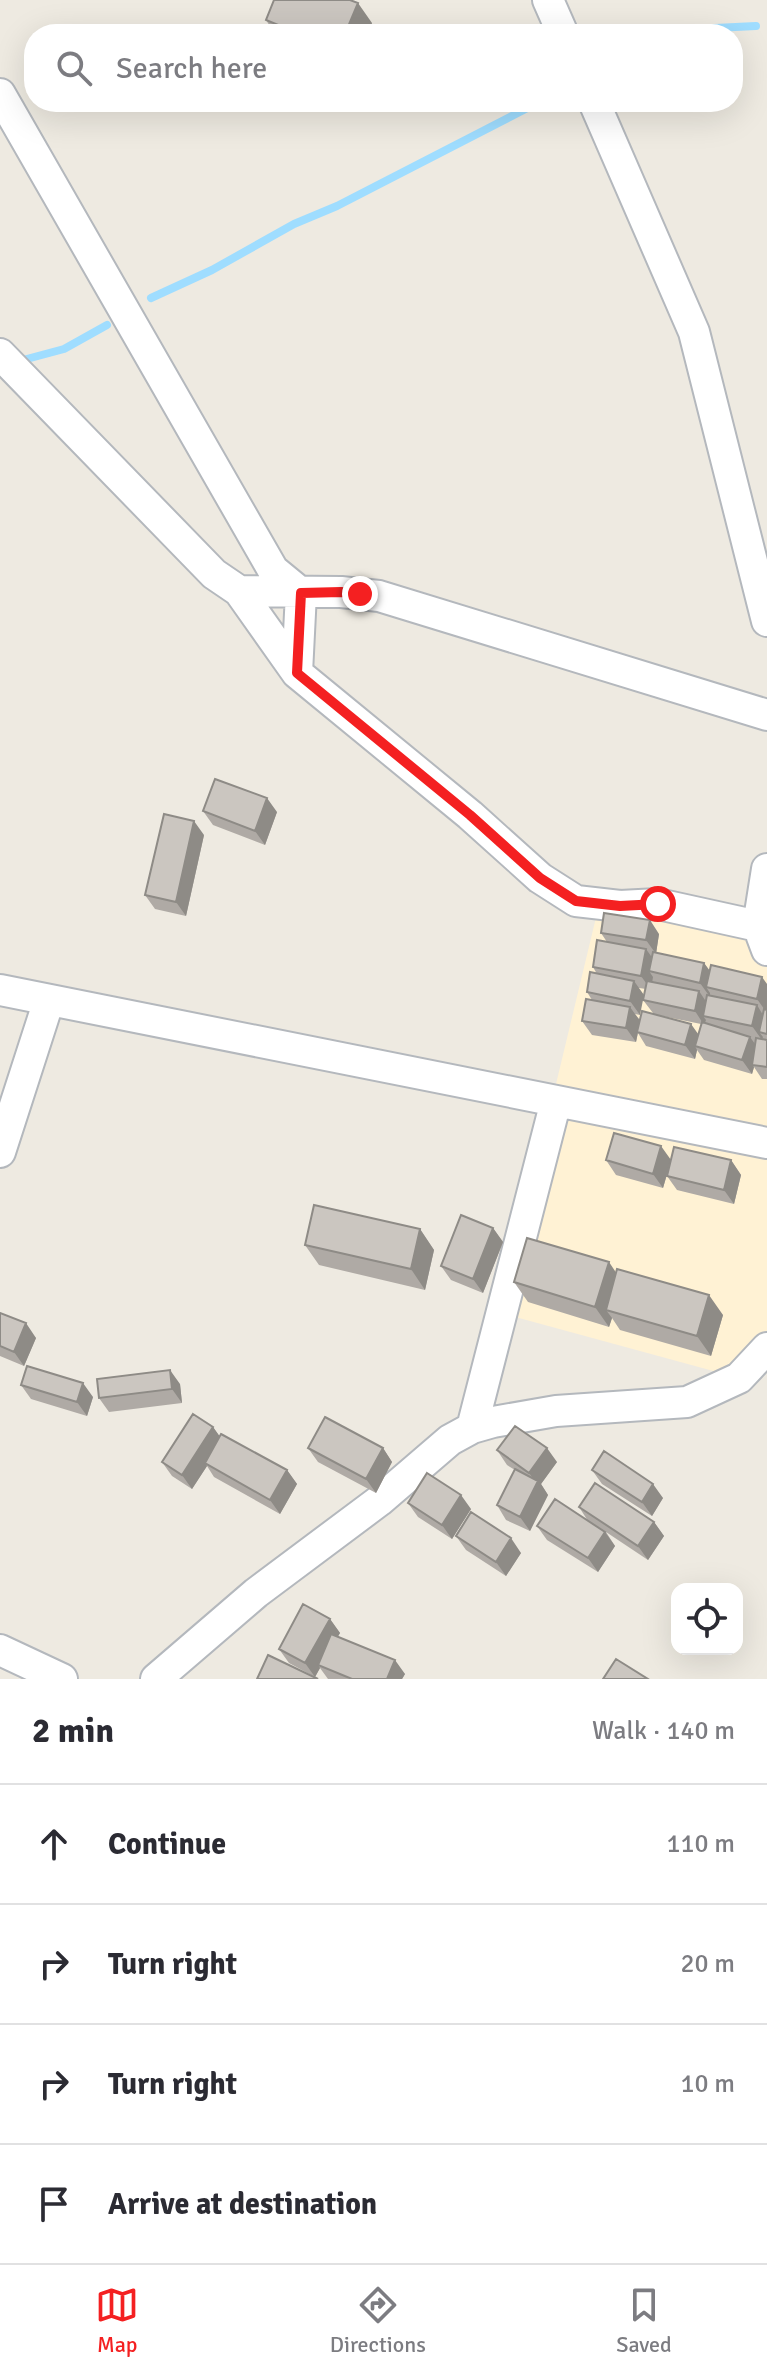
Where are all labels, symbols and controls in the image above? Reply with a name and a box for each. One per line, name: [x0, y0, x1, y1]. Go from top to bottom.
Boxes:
search box: [24, 24, 743, 112]
icon: search: [52, 46, 96, 90]
text: Search here: [116, 50, 267, 87]
route end: [342, 576, 378, 612]
route start: [640, 886, 676, 922]
map controls: [671, 1583, 743, 1655]
button: locate: [671, 1583, 743, 1655]
text: 2 min: [32, 1710, 114, 1752]
text: Walk · 140 m: [592, 1715, 735, 1747]
icon: ahead: [32, 1822, 76, 1866]
text: Continue: [108, 1826, 226, 1863]
text: 110 m: [666, 1828, 735, 1860]
icon: right: [32, 1942, 76, 1986]
text: Turn right: [108, 1946, 237, 1983]
text: 20 m: [680, 1948, 735, 1980]
icon: right: [32, 2062, 76, 2106]
text: Turn right: [108, 2066, 237, 2103]
text: 10 m: [680, 2068, 735, 2100]
icon: arrive: [32, 2182, 76, 2226]
text: Arrive at destination: [108, 2186, 377, 2223]
tab: Map: [95, 2283, 139, 2358]
tab: Directions: [330, 2283, 426, 2358]
tab: Saved: [616, 2283, 672, 2358]

